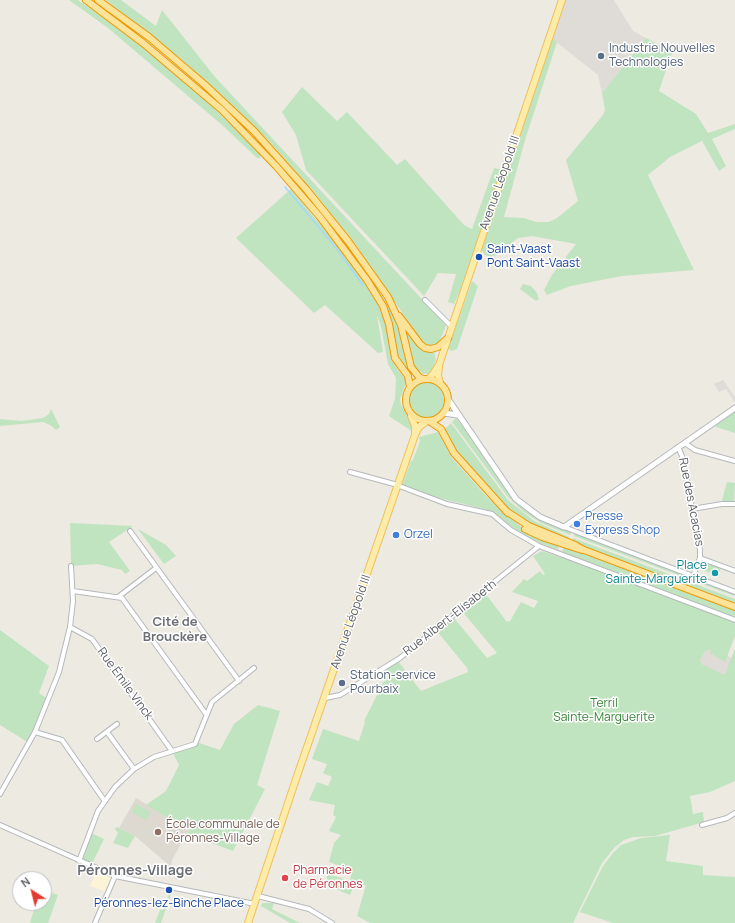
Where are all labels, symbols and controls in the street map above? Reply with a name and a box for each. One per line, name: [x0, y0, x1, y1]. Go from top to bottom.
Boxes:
place label: Industrie Nouvelles Technologies: [609, 42, 715, 70]
marker: Industrie Nouvelles Technologies: [596, 51, 606, 61]
street label: Avenue Léopold III: [477, 134, 523, 232]
place label: Saint-Vaast Pont Saint-Vaast: [487, 243, 580, 271]
marker: Saint-Vaast Pont Saint-Vaast: [474, 252, 484, 262]
street label: Rue des Acacias: [675, 456, 707, 548]
place label: Presse Express Shop: [585, 510, 660, 538]
marker: Presse Express Shop: [572, 519, 582, 529]
place label: Orzel: [404, 528, 433, 542]
marker: Orzel: [391, 530, 401, 540]
place label: Place Sainte-Marguerite: [606, 559, 707, 587]
marker: Place Sainte-Marguerite: [710, 568, 720, 578]
street label: Avenue Léopold III: [328, 573, 374, 671]
street label: Rue Albert-Elisabeth: [401, 577, 499, 659]
district label: Cité de Brouckère: [143, 614, 207, 645]
street label: Rue Émile Vinck: [94, 645, 156, 723]
place label: Station-service Pourbaix: [350, 669, 436, 697]
marker: Station-service Pourbaix: [337, 678, 347, 688]
park label: Terril Sainte-Marguerite: [553, 697, 655, 725]
place label: École communale de Péronnes-Village: [166, 818, 280, 846]
marker: École communale de Péronnes-Village: [153, 827, 163, 837]
district label: Péronnes-Village: [77, 863, 193, 879]
place label: Pharmacie de Péronnes: [293, 864, 363, 892]
north arrow: [12, 871, 52, 911]
text: N: [18, 873, 33, 890]
marker: Pharmacie de Péronnes: [280, 873, 290, 883]
marker: Péronnes-lez-Binche Place: [164, 885, 174, 895]
place label: Péronnes-lez-Binche Place: [94, 897, 244, 911]

